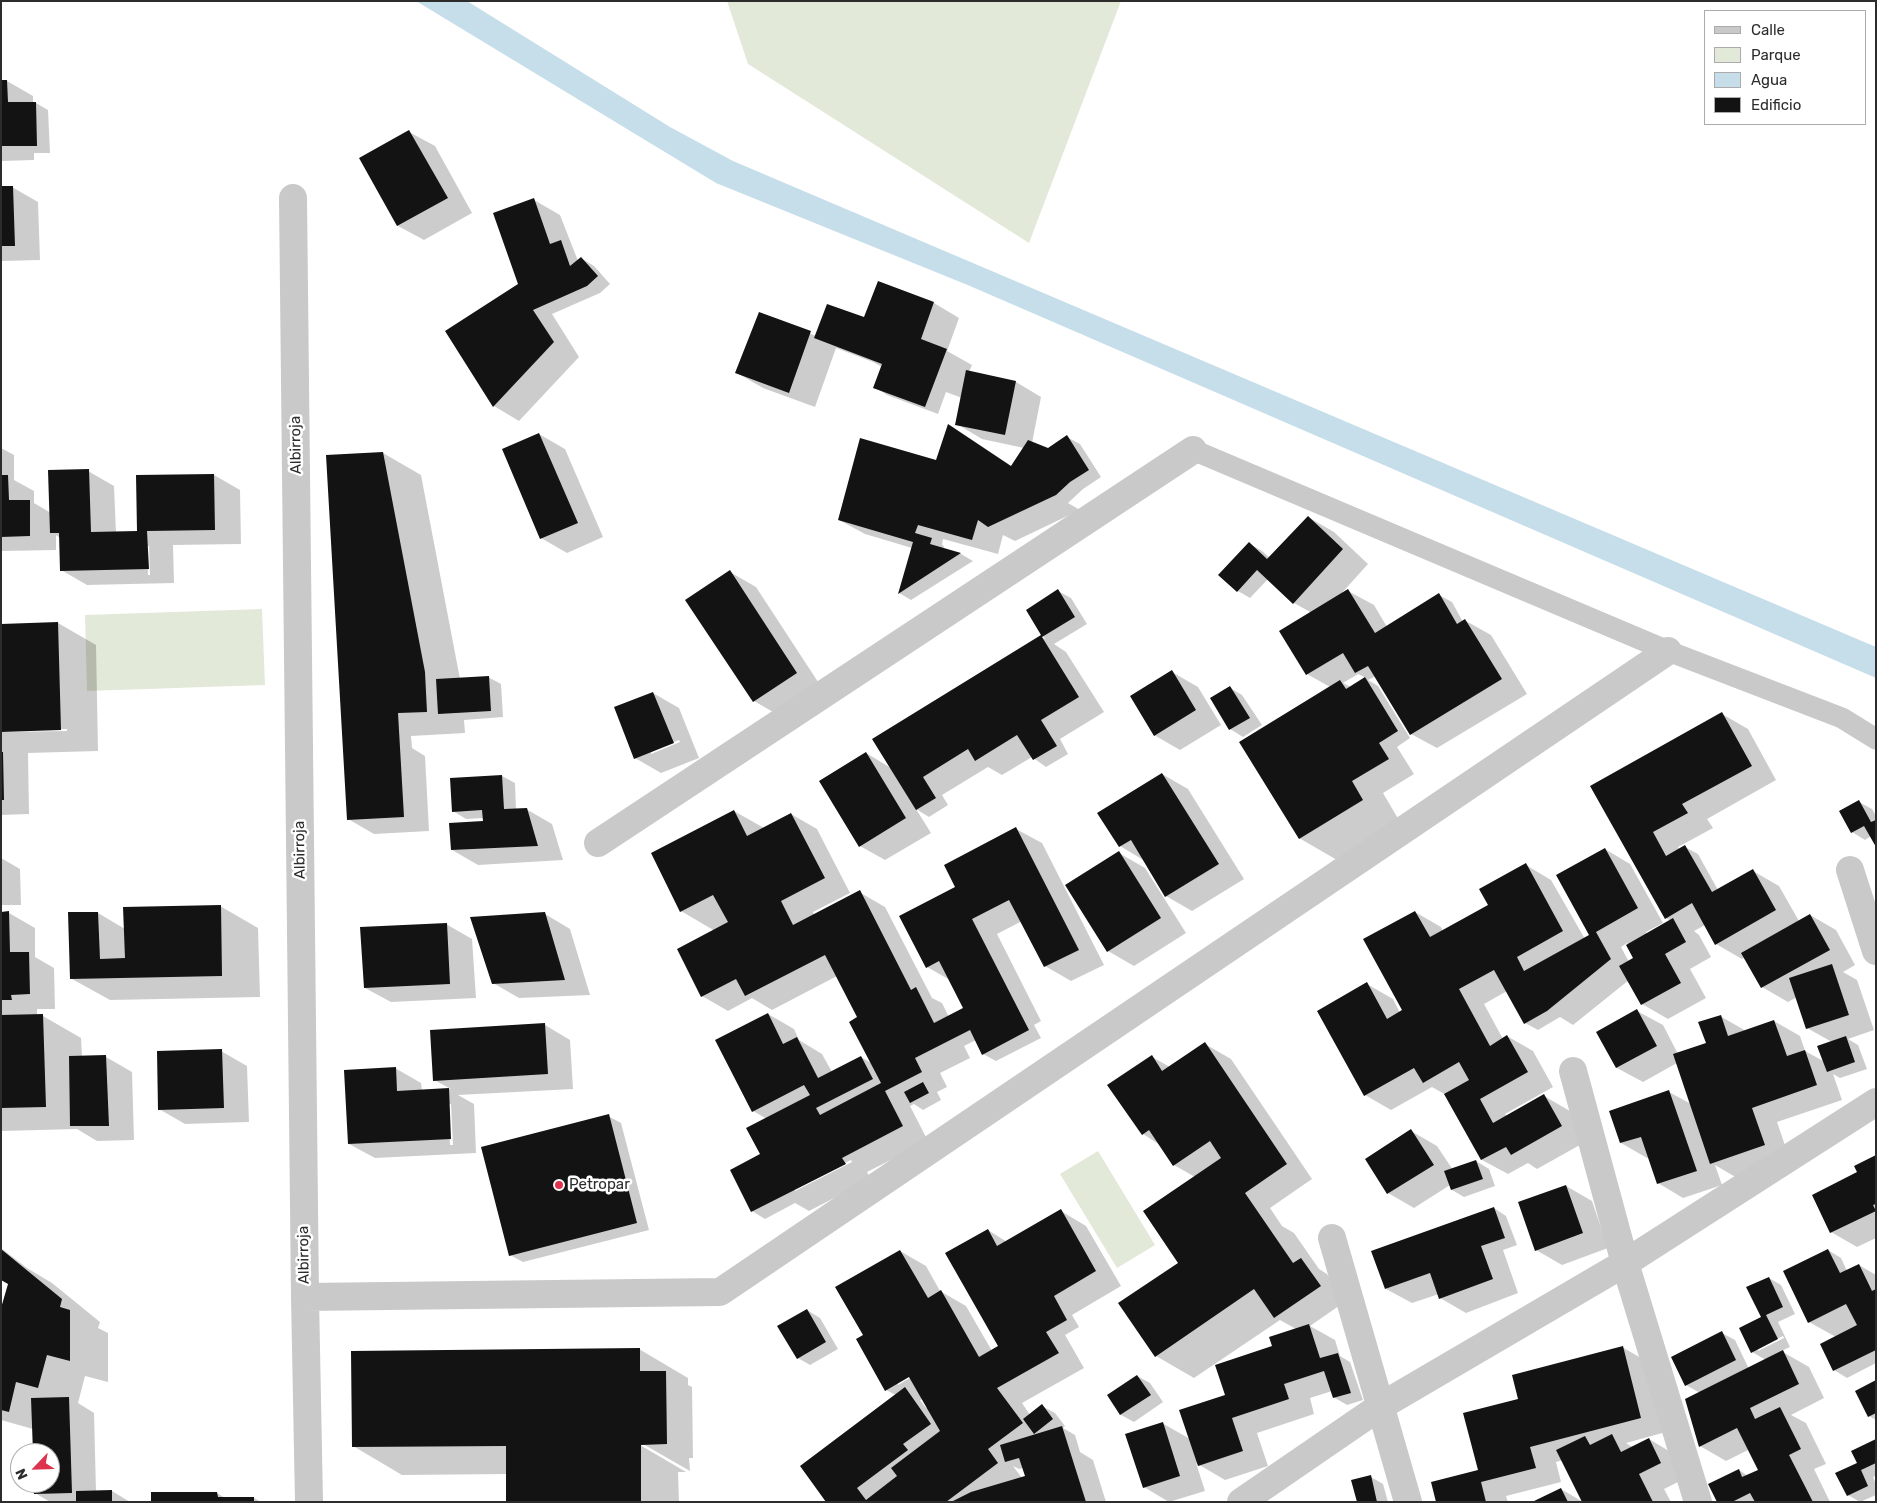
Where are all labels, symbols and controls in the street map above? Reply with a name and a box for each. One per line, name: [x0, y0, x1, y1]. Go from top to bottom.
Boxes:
legend: [1704, 10, 1867, 125]
text: Calle: [1751, 21, 1785, 39]
text: Parque: [1751, 46, 1801, 64]
text: Agua: [1751, 71, 1787, 89]
text: Edificio: [1751, 96, 1801, 114]
street label: Albirroja: [286, 416, 306, 474]
street label: Albirroja: [290, 821, 310, 879]
place label: Petropar: [569, 1176, 630, 1194]
marker: Petropar: [553, 1179, 565, 1191]
street label: Albirroja: [294, 1226, 314, 1284]
north arrow: [10, 1443, 60, 1493]
text: N: [12, 1466, 32, 1482]

